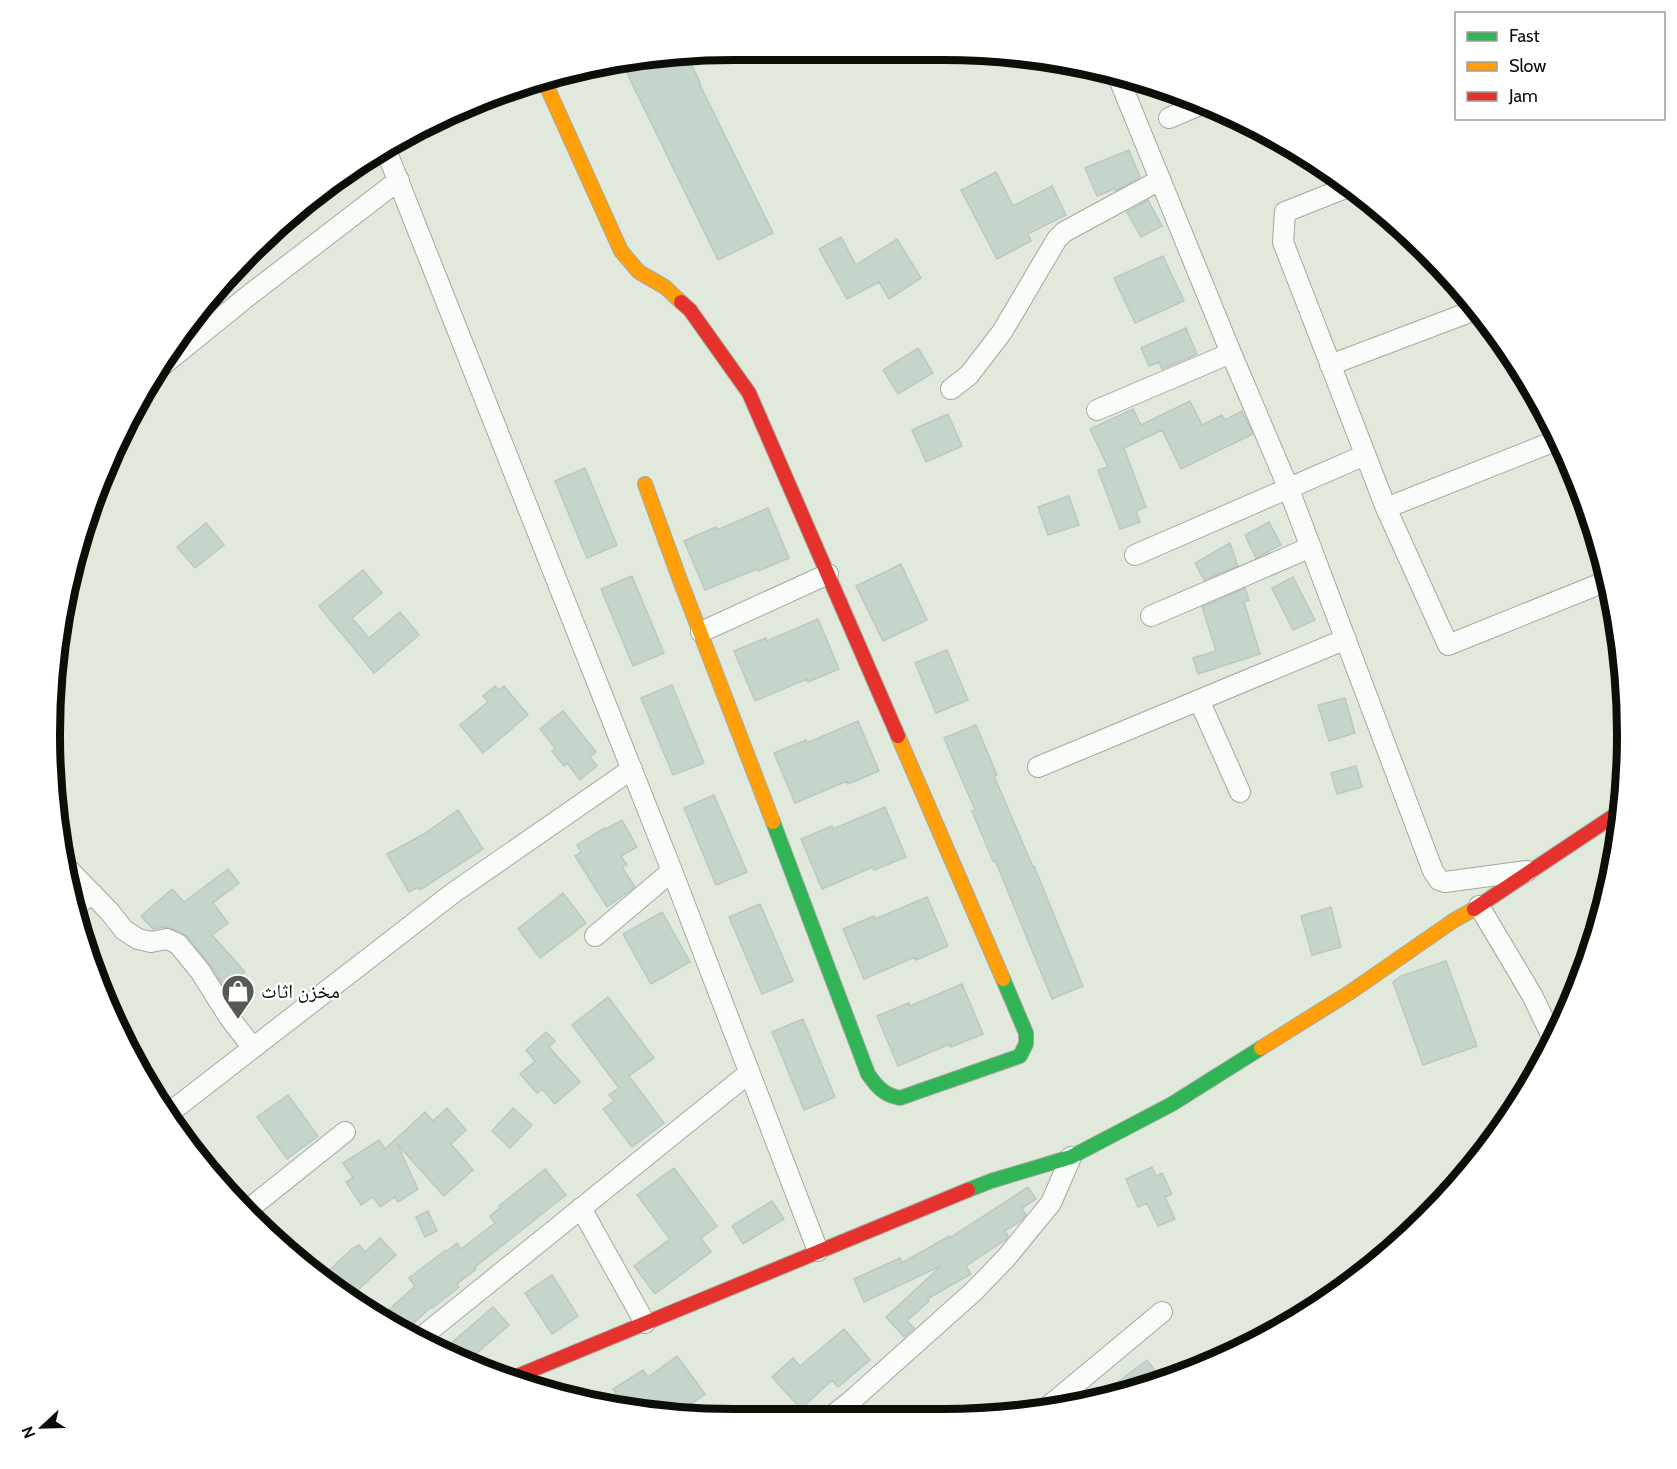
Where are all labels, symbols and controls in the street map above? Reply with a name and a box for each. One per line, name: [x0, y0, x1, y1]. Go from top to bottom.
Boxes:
legend: [1455, 12, 1665, 120]
text: Fast: [1509, 25, 1540, 47]
text: Slow: [1509, 55, 1546, 77]
text: Jam: [1508, 85, 1538, 107]
shop icon: مخزن اثاث: [220, 973, 256, 1020]
place label: مخزن اثاث: [261, 979, 340, 1003]
north arrow: [12, 1397, 72, 1457]
text: N: [18, 1424, 39, 1441]

